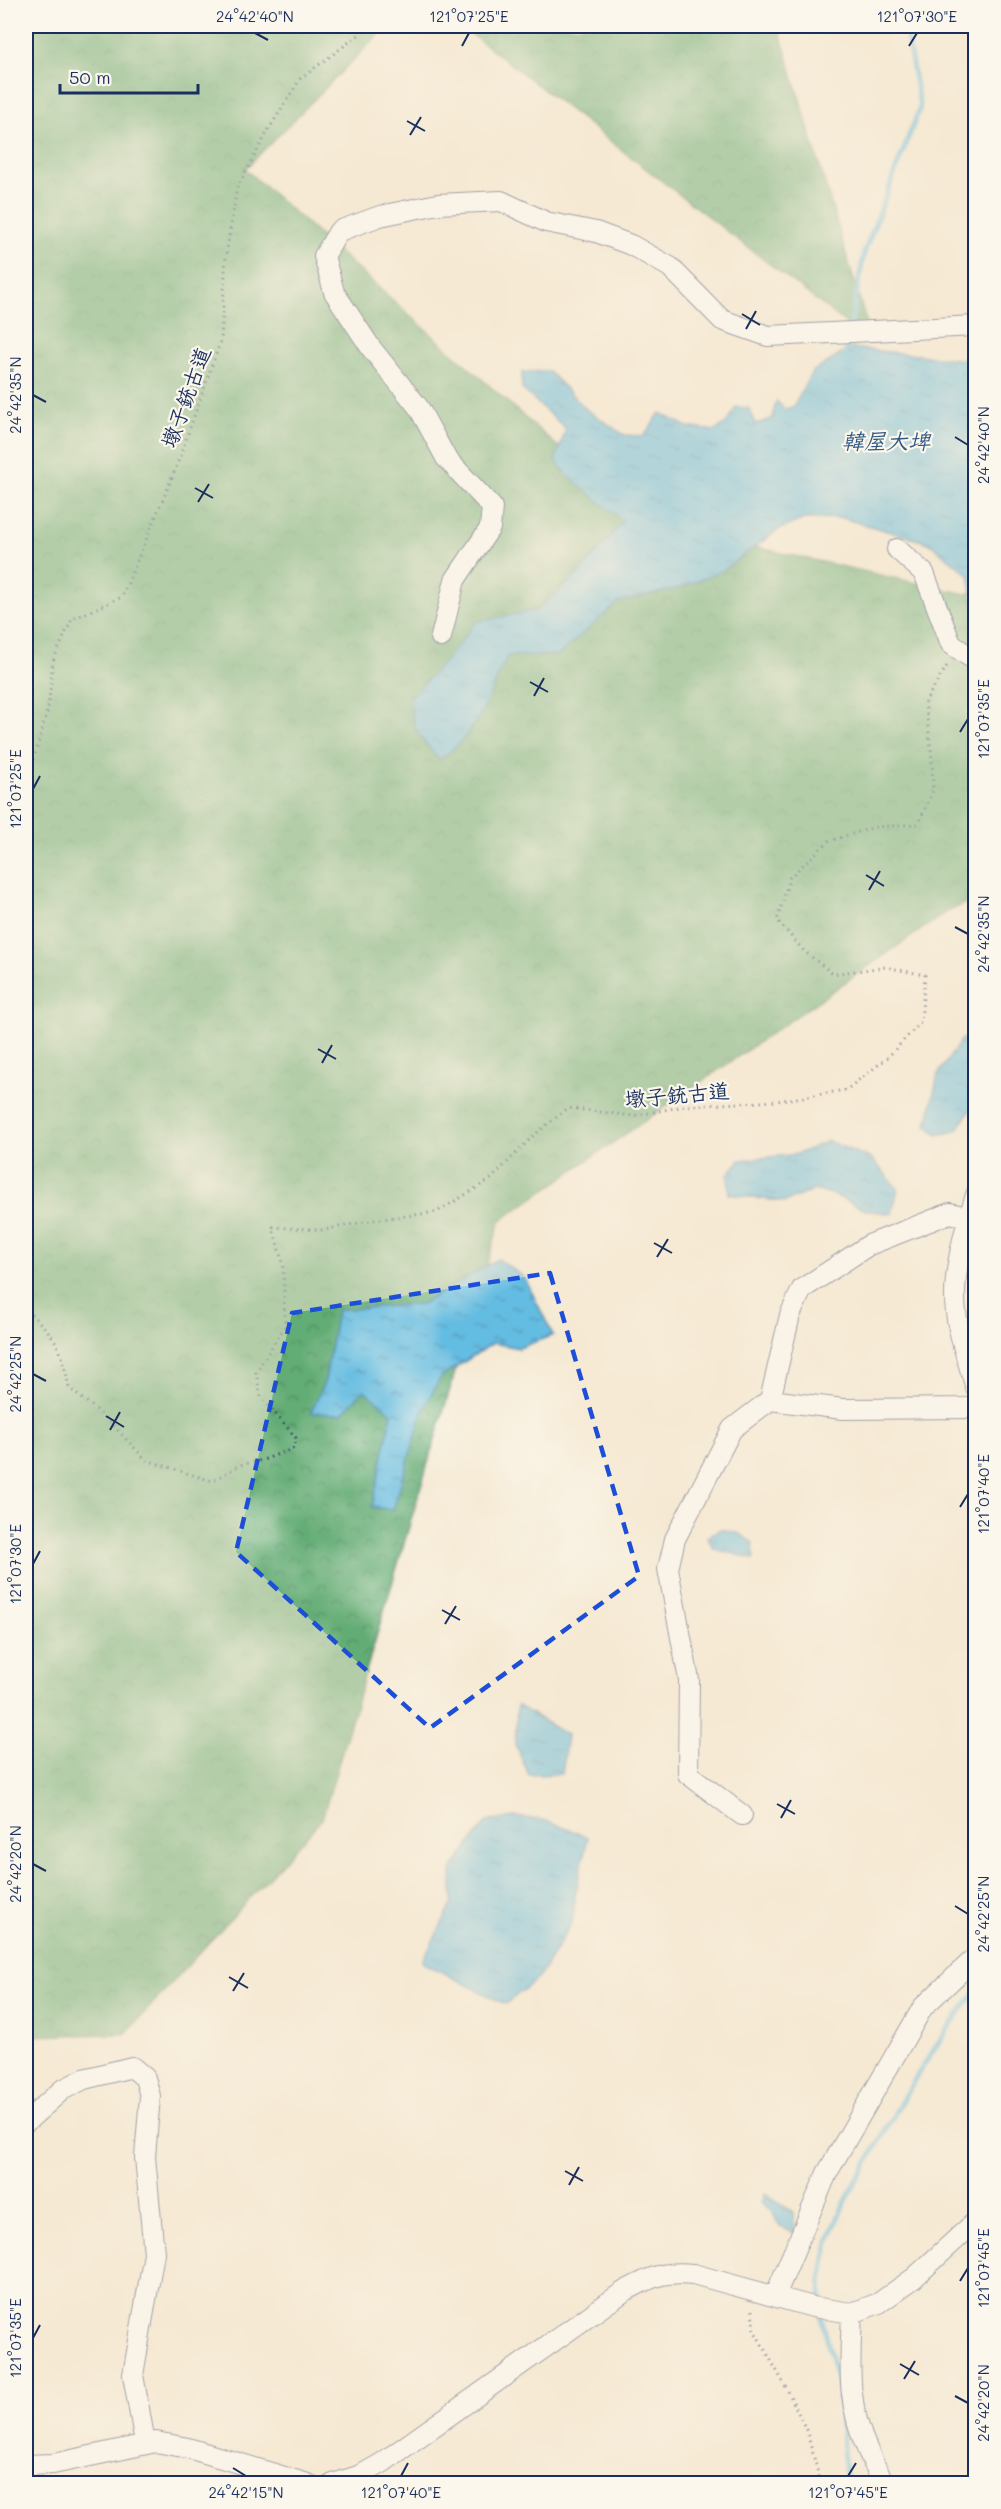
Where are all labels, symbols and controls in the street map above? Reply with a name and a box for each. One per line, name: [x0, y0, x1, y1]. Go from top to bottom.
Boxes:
text: 24°42'40"N: [216, 6, 294, 26]
text: 121°07'25"E: [429, 6, 509, 26]
text: 121°07'30"E: [877, 6, 958, 26]
scale bar: [60, 57, 198, 95]
text: 50 m: [69, 65, 111, 89]
street label: 墩子銃古道: [154, 343, 216, 451]
text: 24°42'35"N: [5, 356, 25, 434]
text: 24°42'40"N: [973, 406, 993, 484]
water label: 韓屋大埤: [842, 426, 932, 455]
text: 121°07'35"E: [973, 679, 993, 759]
text: 121°07'25"E: [5, 749, 25, 829]
text: 24°42'35"N: [973, 895, 993, 973]
street label: 墩子銃古道: [624, 1076, 730, 1112]
text: 24°42'25"N: [5, 1336, 25, 1412]
text: 121°07'40"E: [973, 1453, 993, 1534]
text: 121°07'30"E: [5, 1523, 25, 1604]
text: 24°42'20"N: [5, 1825, 25, 1903]
text: 24°42'25"N: [973, 1876, 993, 1952]
text: 121°07'45"E: [973, 2228, 993, 2308]
text: 121°07'35"E: [5, 2298, 25, 2378]
text: 24°42'20"N: [973, 2364, 993, 2442]
text: 24°42'15"N: [208, 2482, 284, 2502]
text: 121°07'40"E: [361, 2482, 442, 2502]
text: 121°07'45"E: [808, 2482, 888, 2502]

